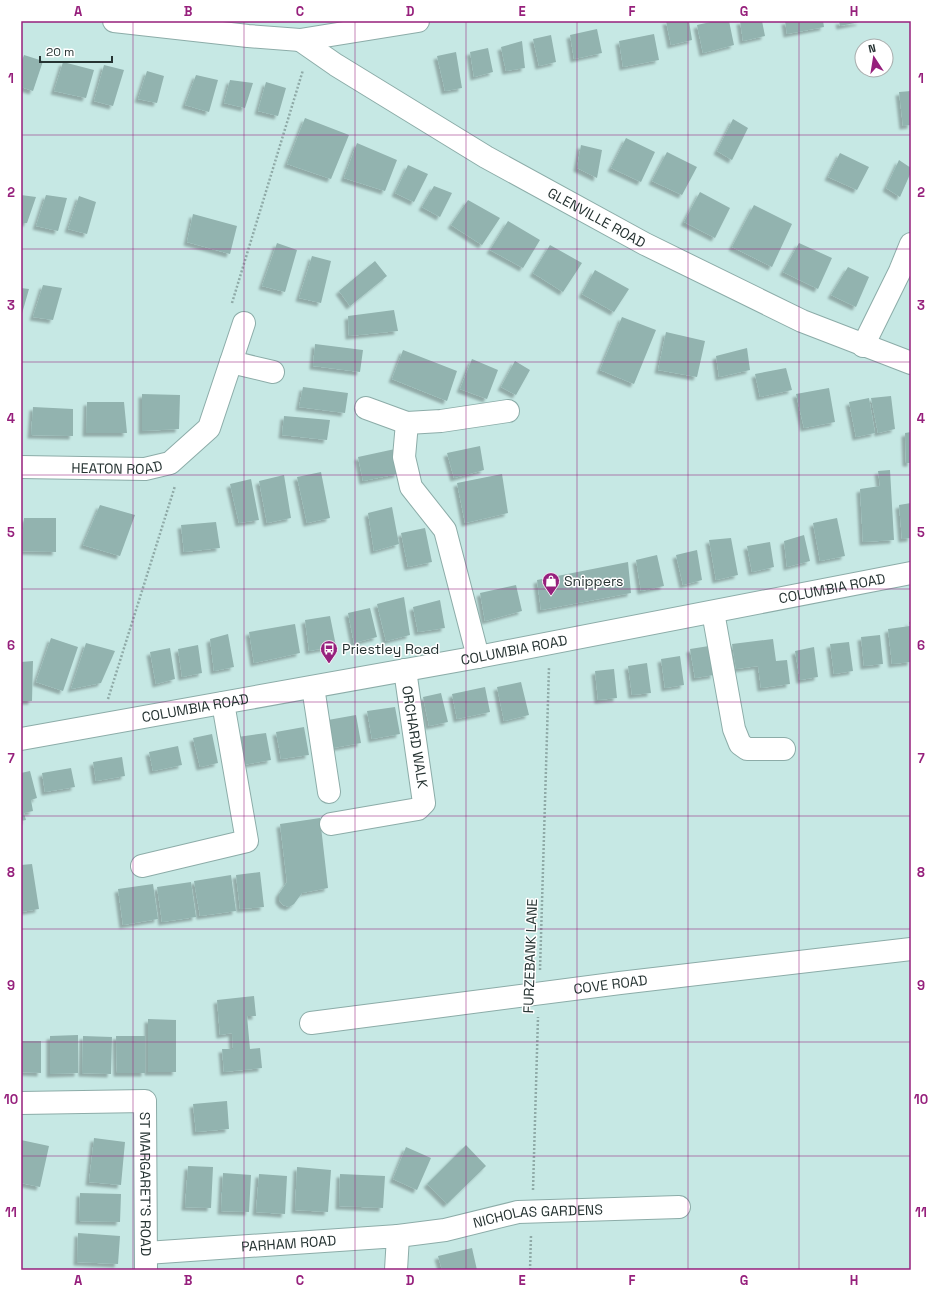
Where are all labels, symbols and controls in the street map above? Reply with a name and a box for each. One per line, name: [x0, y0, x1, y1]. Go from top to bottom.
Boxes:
text: A: [74, 3, 83, 20]
text: B: [184, 3, 193, 20]
text: C: [296, 3, 304, 20]
text: D: [406, 3, 415, 20]
text: E: [518, 3, 526, 20]
text: F: [629, 3, 636, 20]
text: G: [740, 3, 748, 20]
text: H: [850, 3, 858, 20]
scale bar: [40, 38, 112, 64]
north arrow: [854, 38, 894, 78]
text: N: [867, 41, 877, 56]
text: 20 m: [46, 44, 74, 60]
text: 1: [8, 70, 14, 87]
text: 1: [918, 70, 924, 87]
street label: GLENVILLE ROAD: [544, 183, 649, 252]
text: 2: [7, 184, 15, 201]
text: 2: [917, 184, 925, 201]
text: 3: [7, 297, 15, 314]
text: 3: [917, 297, 925, 314]
text: 4: [7, 410, 15, 427]
text: 4: [917, 410, 925, 427]
street label: HEATON ROAD: [71, 456, 164, 478]
text: 5: [7, 524, 15, 541]
text: 5: [917, 524, 925, 541]
street label: COLUMBIA ROAD: [777, 569, 887, 607]
shop icon: Snippers: [541, 571, 561, 596]
place label: Snippers: [564, 572, 623, 590]
street label: COLUMBIA ROAD: [459, 631, 569, 669]
text: 6: [7, 637, 15, 654]
text: 6: [917, 637, 925, 654]
bus stop icon: Priestley Road: [319, 639, 339, 664]
place label: Priestley Road: [342, 640, 439, 658]
street label: ORCHARD WALK: [398, 684, 432, 790]
street label: COLUMBIA ROAD: [140, 689, 250, 726]
text: 7: [7, 750, 15, 767]
text: 7: [917, 750, 925, 767]
text: 8: [7, 864, 15, 881]
text: 8: [917, 864, 925, 881]
street label: FURZEBANK LANE: [519, 898, 541, 1014]
street label: COVE ROAD: [572, 971, 649, 998]
text: 9: [7, 977, 15, 994]
text: 9: [917, 977, 925, 994]
text: 10: [4, 1091, 18, 1108]
text: 10: [914, 1091, 928, 1108]
street label: ST MARGARET'S ROAD: [136, 1112, 155, 1256]
street label: NICHOLAS GARDENS: [471, 1200, 603, 1232]
text: 11: [5, 1204, 17, 1221]
text: 11: [915, 1204, 927, 1221]
street label: PARHAM ROAD: [241, 1231, 337, 1256]
text: A: [74, 1272, 83, 1289]
text: B: [184, 1272, 193, 1289]
text: C: [296, 1272, 304, 1289]
text: D: [406, 1272, 415, 1289]
text: E: [518, 1272, 526, 1289]
text: F: [629, 1272, 636, 1289]
text: G: [740, 1272, 748, 1289]
text: H: [850, 1272, 858, 1289]

